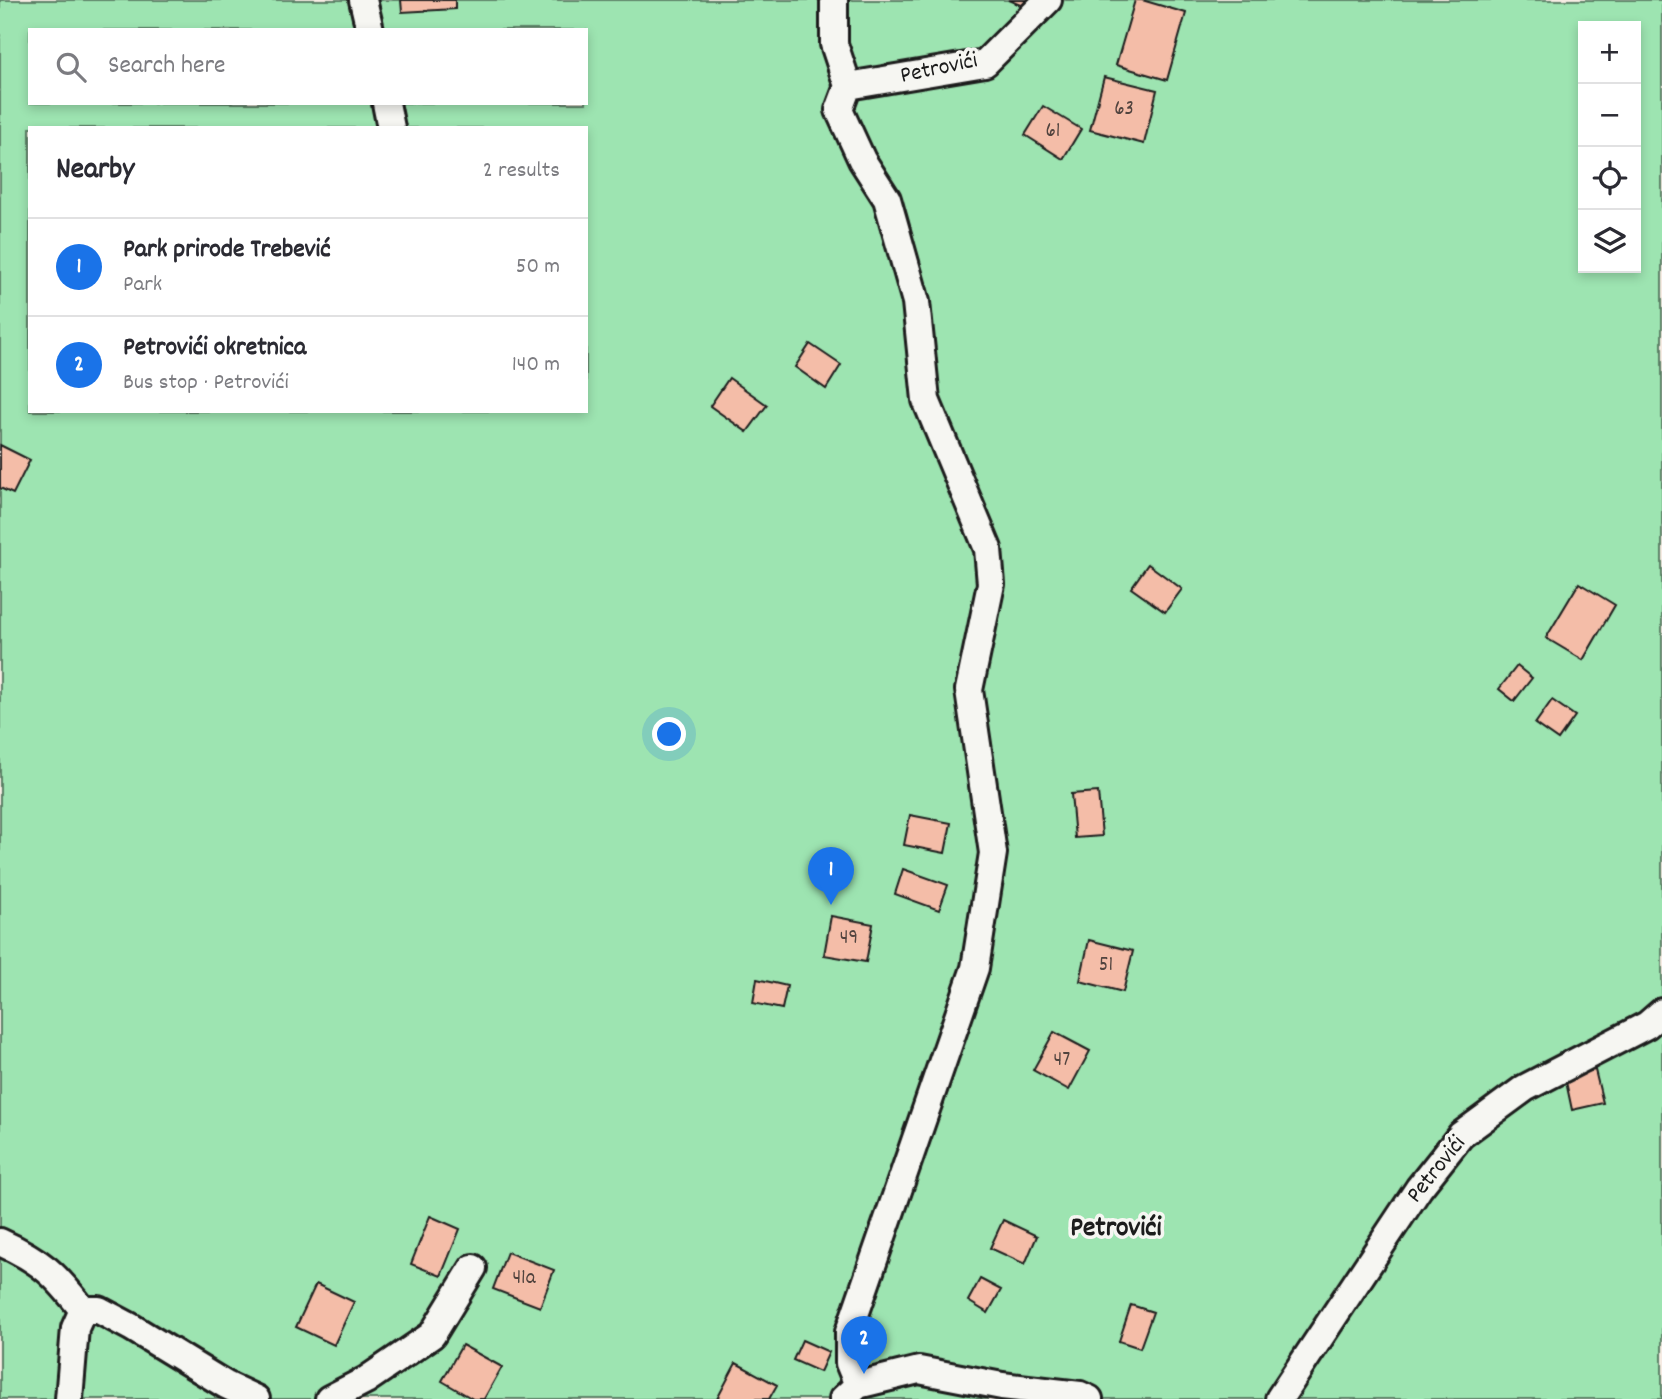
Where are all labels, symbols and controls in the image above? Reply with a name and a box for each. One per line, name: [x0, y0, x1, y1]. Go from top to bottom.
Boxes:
map controls: [1578, 21, 1641, 273]
button: +: [1578, 21, 1641, 84]
search box: [28, 28, 588, 105]
street label: Petrovići: [897, 44, 981, 94]
icon: search: [52, 48, 90, 86]
text: Search here: [108, 48, 226, 85]
button: −: [1578, 84, 1641, 147]
house number: 63: [1114, 95, 1134, 125]
house number: 61: [1046, 117, 1060, 147]
button: locate: [1578, 147, 1641, 210]
text: Nearby: [56, 150, 134, 193]
text: 2 results: [483, 155, 560, 188]
button: layers: [1578, 210, 1641, 273]
text: Park prirode Trebević: [123, 232, 331, 269]
text: 1: [76, 251, 82, 284]
text: 50 m: [516, 251, 560, 284]
text: Park: [123, 269, 162, 302]
text: Petrovići okretnica: [123, 330, 306, 367]
text: 2: [74, 349, 84, 382]
text: 140 m: [512, 349, 560, 382]
text: Bus stop · Petrovići: [123, 367, 289, 400]
your location: [652, 717, 686, 751]
pin: 1: [808, 847, 854, 905]
house number: 49: [840, 924, 858, 954]
house number: 51: [1099, 951, 1113, 981]
house number: 47: [1054, 1046, 1070, 1076]
street label: Petrovići: [1399, 1129, 1475, 1211]
district label: Petrovići: [1070, 1210, 1162, 1250]
house number: 41a: [512, 1264, 537, 1294]
pin: 2: [841, 1316, 887, 1374]

